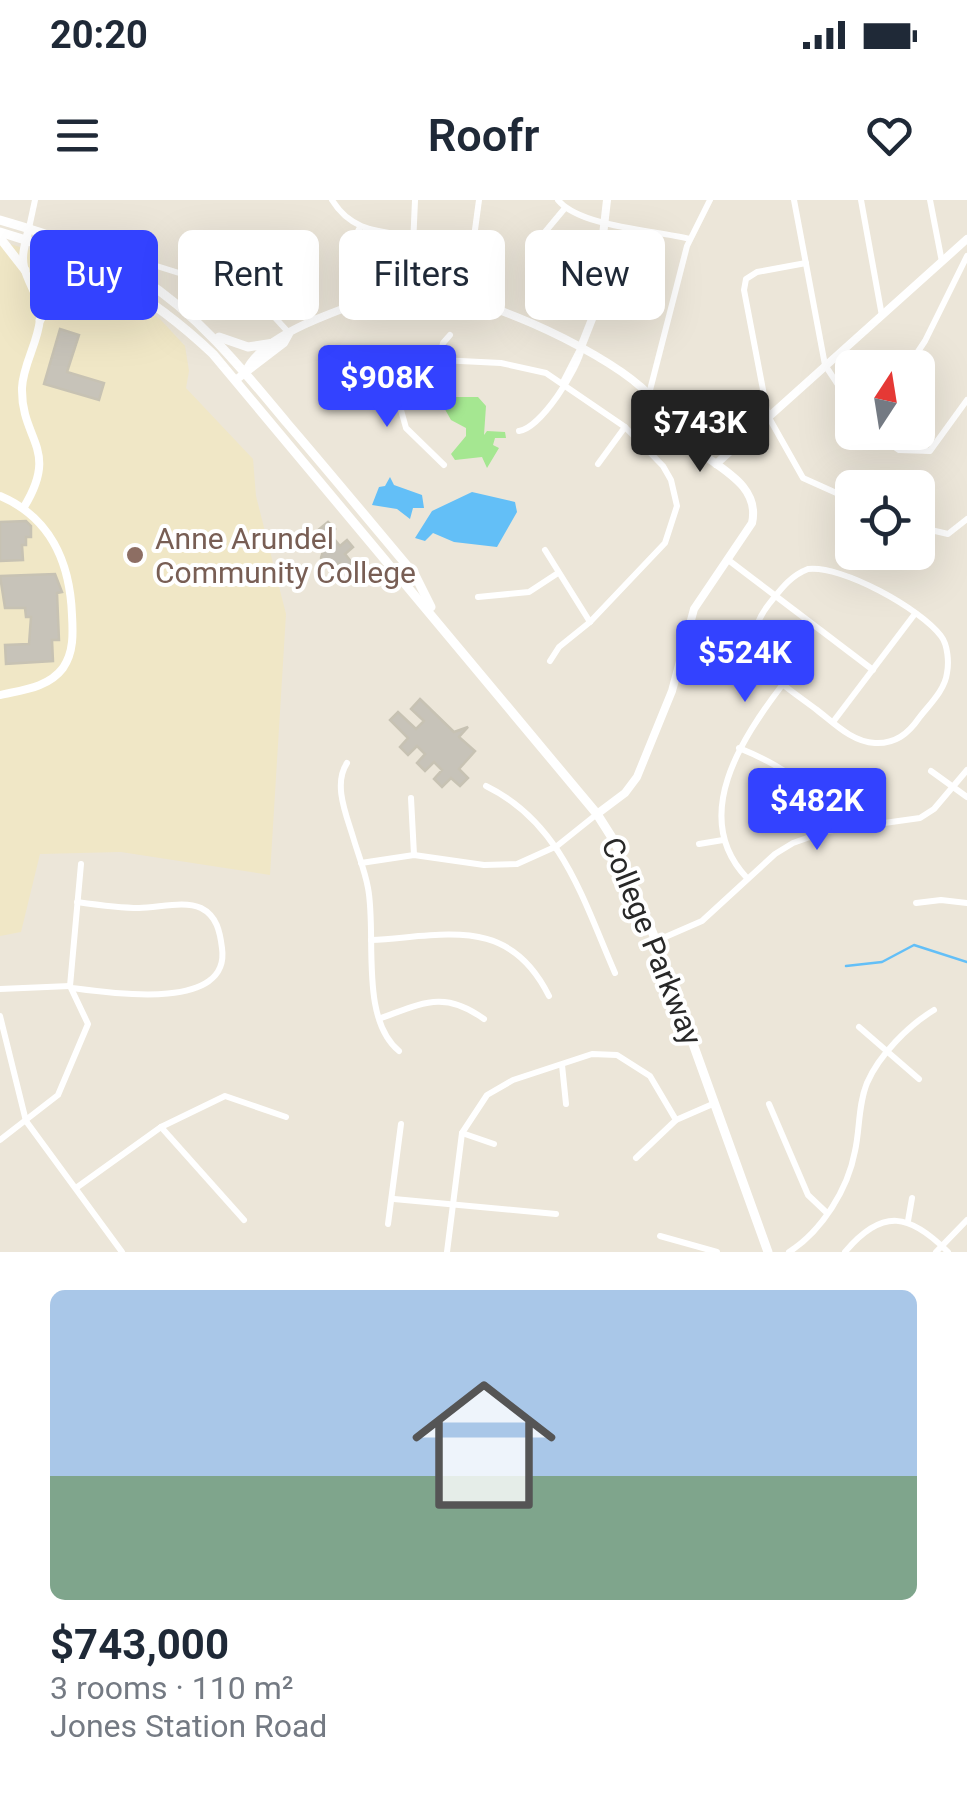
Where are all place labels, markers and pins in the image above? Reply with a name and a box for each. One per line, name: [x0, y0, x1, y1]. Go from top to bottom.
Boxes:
pin: $908K: [317, 345, 457, 430]
pin: $743K: [630, 390, 770, 475]
place label: Anne Arundel Community College: [155, 521, 416, 590]
marker: Anne Arundel Community College: [124, 544, 146, 566]
pin: $524K: [675, 620, 815, 705]
pin: $482K: [747, 768, 887, 853]

